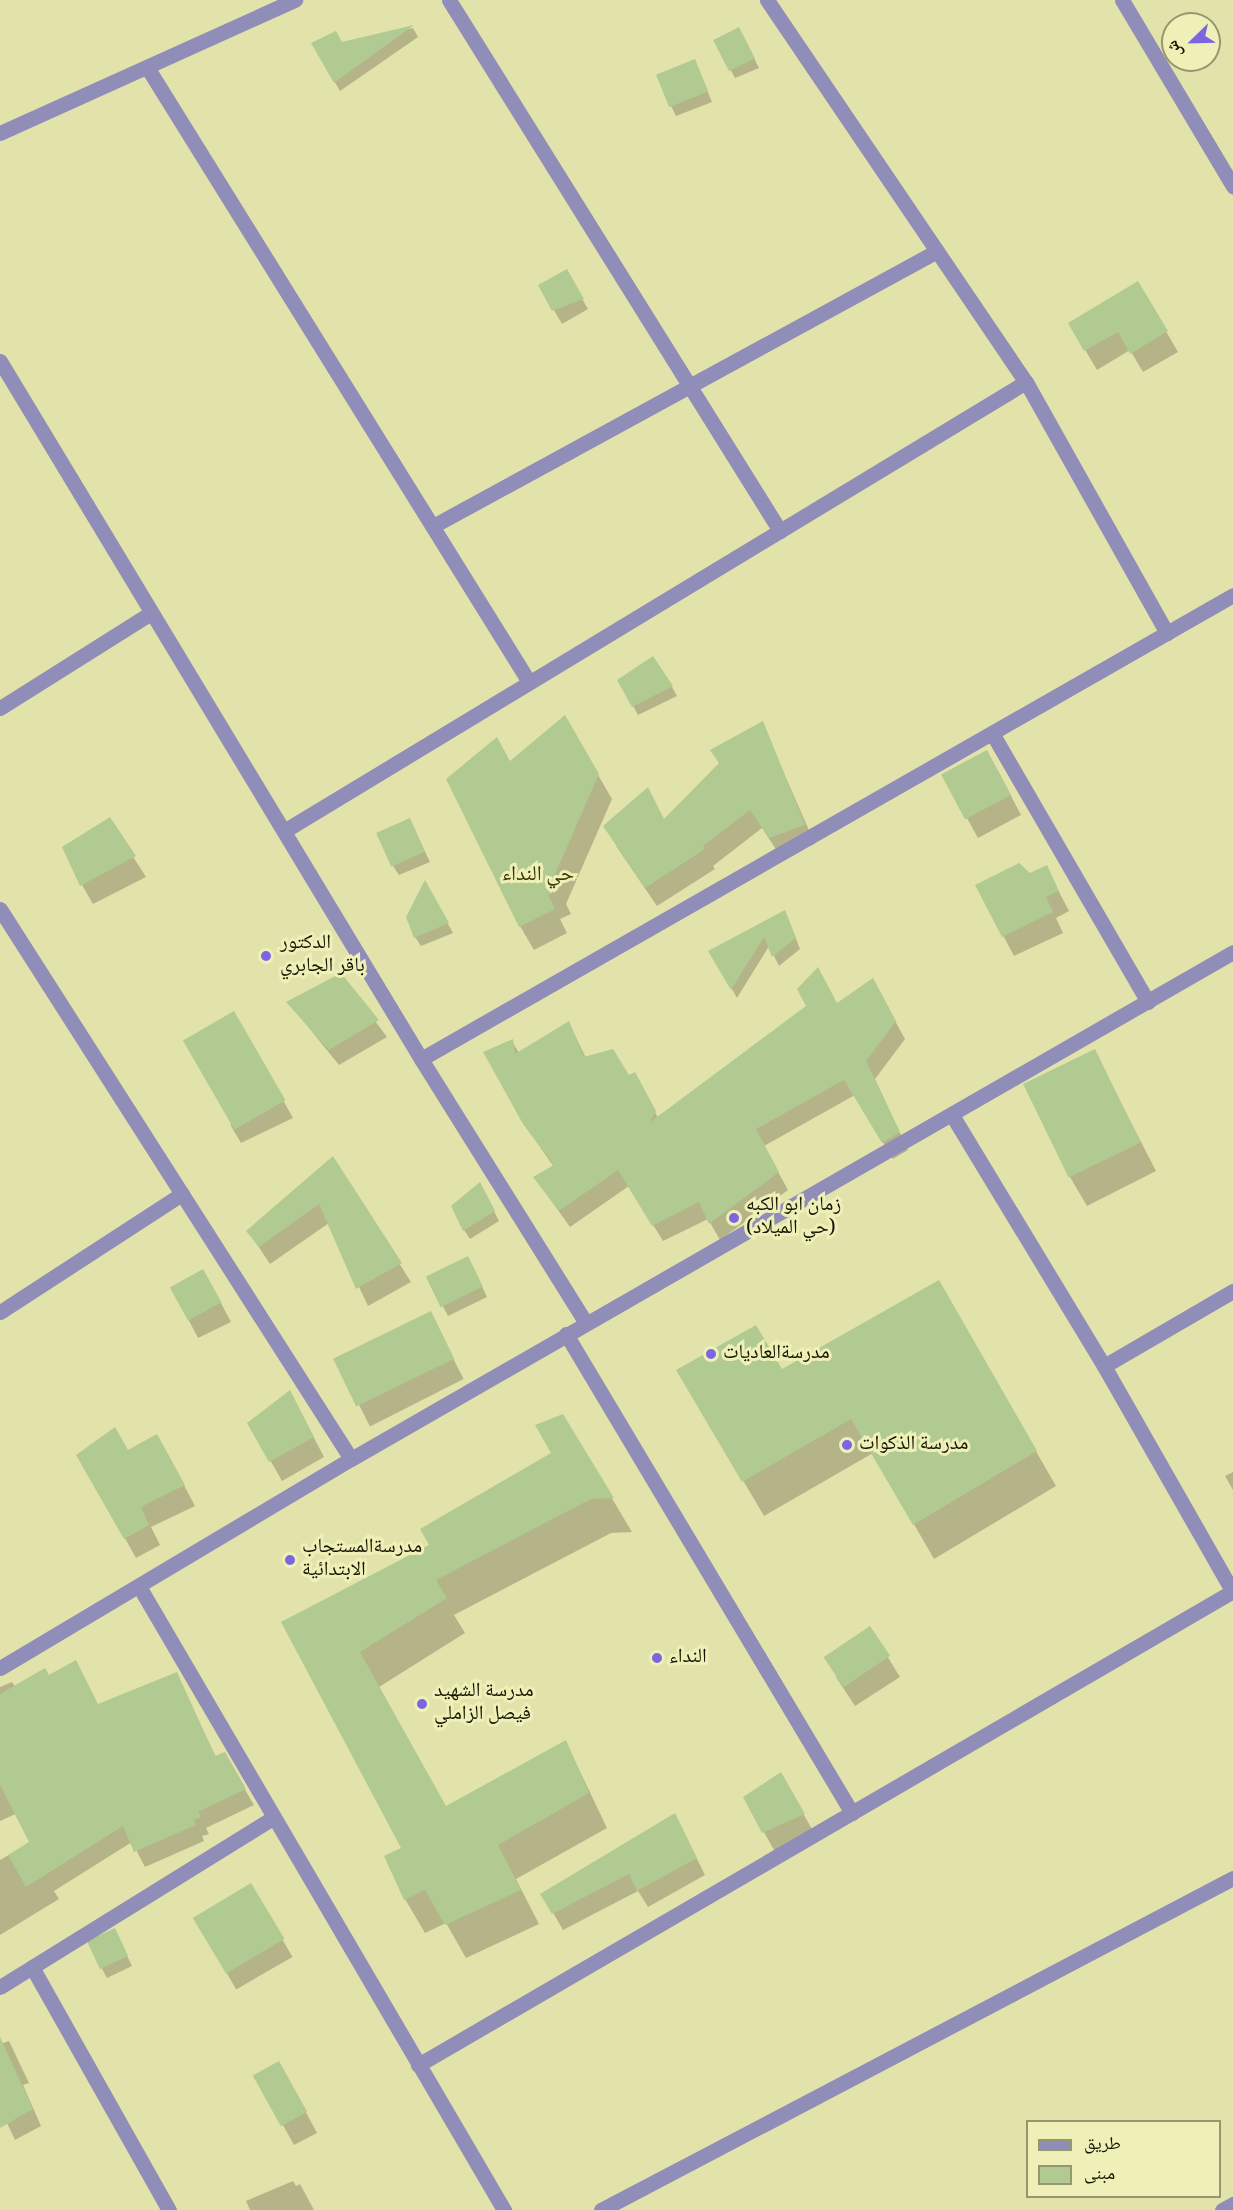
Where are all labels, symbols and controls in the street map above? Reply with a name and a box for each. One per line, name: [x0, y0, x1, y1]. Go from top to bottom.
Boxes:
north arrow: [1161, 12, 1221, 72]
text: ش: [1160, 35, 1192, 62]
district label: حي النداء: [502, 863, 574, 889]
place label: الدكتور باقر الجابري: [280, 933, 365, 980]
marker: الدكتور باقر الجابري: [257, 947, 275, 965]
place label: زمان ابو الكبه (حي الميلاد): [746, 1194, 841, 1241]
marker: زمان ابو الكبه (حي الميلاد): [727, 1211, 741, 1225]
place label: مدرسةالعاديات: [723, 1342, 829, 1366]
marker: مدرسةالعاديات: [704, 1347, 718, 1361]
place label: مدرسة الذكوات: [859, 1433, 968, 1457]
marker: مدرسة الذكوات: [840, 1438, 854, 1452]
place label: مدرسةالمستجاب الابتدائية: [302, 1536, 422, 1583]
marker: مدرسةالمستجاب الابتدائية: [283, 1553, 297, 1567]
place label: النداء: [669, 1646, 707, 1670]
marker: النداء: [650, 1651, 664, 1665]
place label: مدرسة الشهيد فيصل الزاملي: [434, 1680, 533, 1727]
marker: مدرسة الشهيد فيصل الزاملي: [415, 1697, 429, 1711]
legend: [1026, 2120, 1221, 2198]
text: طريق: [1084, 2130, 1121, 2160]
text: مبنى: [1084, 2160, 1115, 2190]

